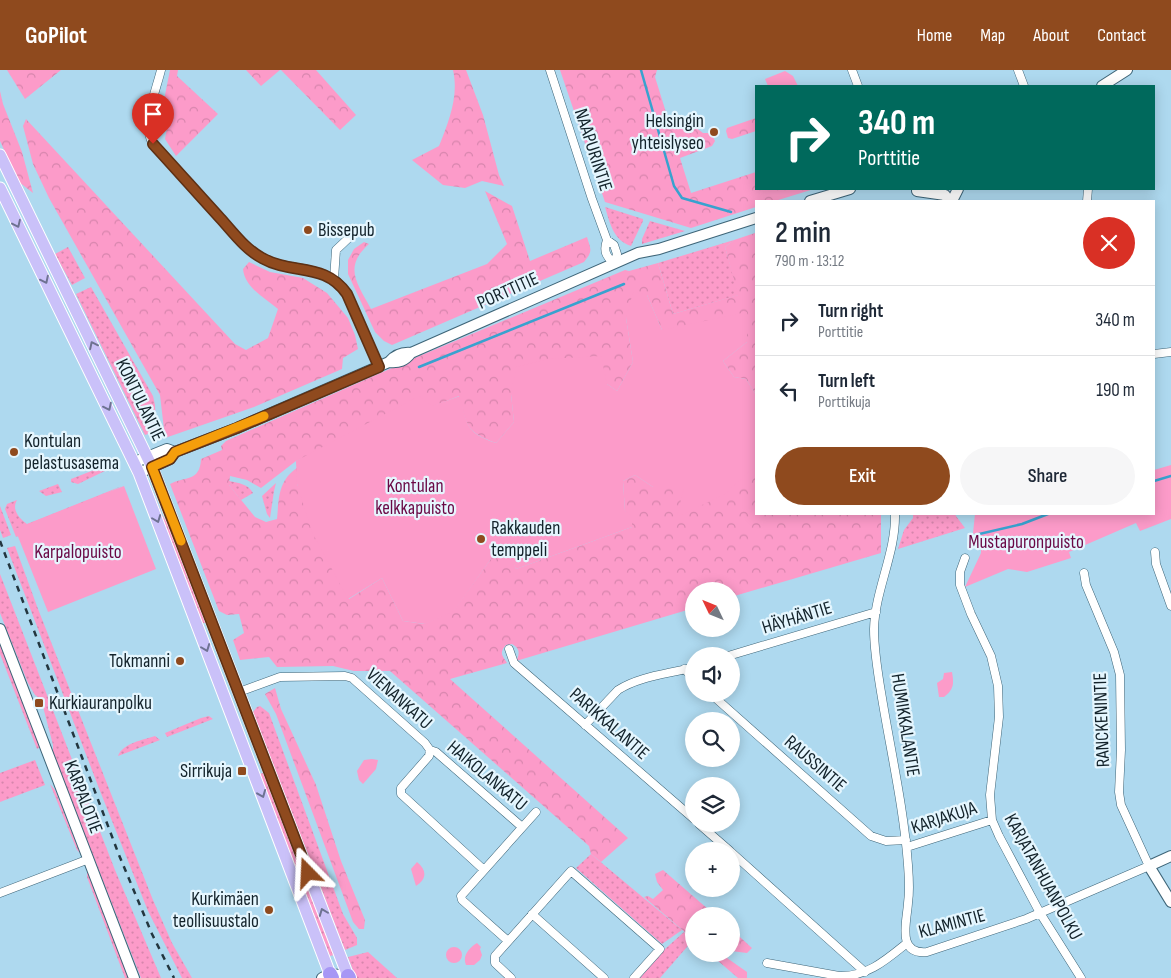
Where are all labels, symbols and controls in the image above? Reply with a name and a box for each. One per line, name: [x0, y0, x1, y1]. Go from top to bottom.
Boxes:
text: GoPilot: [25, 21, 87, 50]
text: Home: [917, 25, 952, 46]
text: Map: [980, 25, 1005, 46]
text: About: [1033, 25, 1069, 46]
text: Contact: [1097, 25, 1146, 46]
pin: [132, 93, 174, 144]
icon: arrive: [139, 100, 167, 128]
text: 340 m: [858, 102, 935, 145]
icon: right: [775, 105, 840, 170]
street label: NAAPURINTIE: [569, 106, 617, 194]
place label: Helsingin yhteislyseo: [632, 110, 704, 155]
marker: Helsingin yhteislyseo: [708, 126, 720, 138]
text: Porttitie: [858, 145, 920, 172]
text: 2 min: [775, 215, 831, 251]
button: close: [1083, 217, 1135, 269]
one-way arrow: [11, 219, 21, 228]
place label: Bissepub: [318, 219, 375, 242]
marker: Bissepub: [302, 224, 314, 236]
text: 790 m · 13:12: [775, 252, 844, 271]
street label: PORTTITIE: [474, 267, 542, 315]
one-way arrow: [38, 275, 49, 284]
text: Turn right: [818, 300, 883, 323]
icon: right: [775, 307, 803, 335]
text: 340 m: [1095, 309, 1135, 332]
text: Porttitie: [818, 323, 863, 342]
one-way arrow: [89, 341, 99, 350]
street label: KONTULANTIE: [110, 355, 170, 445]
text: Turn left: [818, 370, 875, 393]
icon: left: [775, 377, 803, 405]
text: 190 m: [1096, 379, 1135, 402]
text: Porttikuja: [818, 393, 871, 412]
one-way arrow: [102, 402, 112, 411]
place label: Kontulan pelastusasema: [24, 430, 119, 475]
marker: Kontulan pelastusasema: [8, 446, 20, 458]
button: Exit: [775, 447, 950, 505]
button: Share: [960, 447, 1135, 505]
park label: Kontulan kelkkapuisto: [375, 475, 455, 520]
one-way arrow: [151, 514, 161, 522]
place label: Rakkauden temppeli: [491, 517, 560, 562]
park label: Mustapuronpuisto: [968, 531, 1084, 554]
marker: Rakkauden temppeli: [475, 533, 487, 545]
park label: Karpalopuisto: [34, 541, 122, 564]
north arrow: [685, 582, 740, 638]
map controls: [685, 582, 740, 962]
street label: HÄYHÄNTIE: [759, 597, 835, 639]
one-way arrow: [200, 644, 210, 652]
button: sound: [685, 647, 740, 702]
place label: Tokmanni: [109, 650, 170, 673]
marker: Tokmanni: [174, 655, 186, 667]
street label: VIENANKATU: [361, 663, 437, 735]
street label: HUMIKKALANTIE: [886, 672, 924, 778]
street label: RANCKENINTIE: [1089, 672, 1115, 768]
street label: PARIKKALANTIE: [564, 683, 654, 765]
place label: Kurkiauranpolku: [49, 692, 152, 715]
marker: Kurkiauranpolku: [33, 697, 45, 709]
button: search: [685, 712, 740, 767]
street label: RAUSSINTIE: [779, 731, 851, 797]
street label: HAIKOLANKATU: [442, 736, 532, 816]
street label: KARPALOTIE: [59, 757, 107, 837]
place label: Sirrikuja: [180, 760, 232, 783]
marker: Sirrikuja: [236, 765, 248, 777]
button: layers: [685, 777, 740, 832]
one-way arrow: [256, 789, 266, 797]
street label: KARJAKUJA: [908, 796, 980, 839]
street label: KARJATANHUANPOLKU: [999, 810, 1087, 944]
button: +: [685, 842, 740, 897]
position arrow: [281, 846, 333, 898]
place label: Kurkimäen teollisuustalo: [173, 888, 259, 933]
marker: Kurkimäen teollisuustalo: [263, 904, 275, 916]
street label: KLAMINTIE: [916, 904, 988, 944]
button: −: [685, 907, 740, 962]
one-way arrow: [319, 908, 329, 917]

